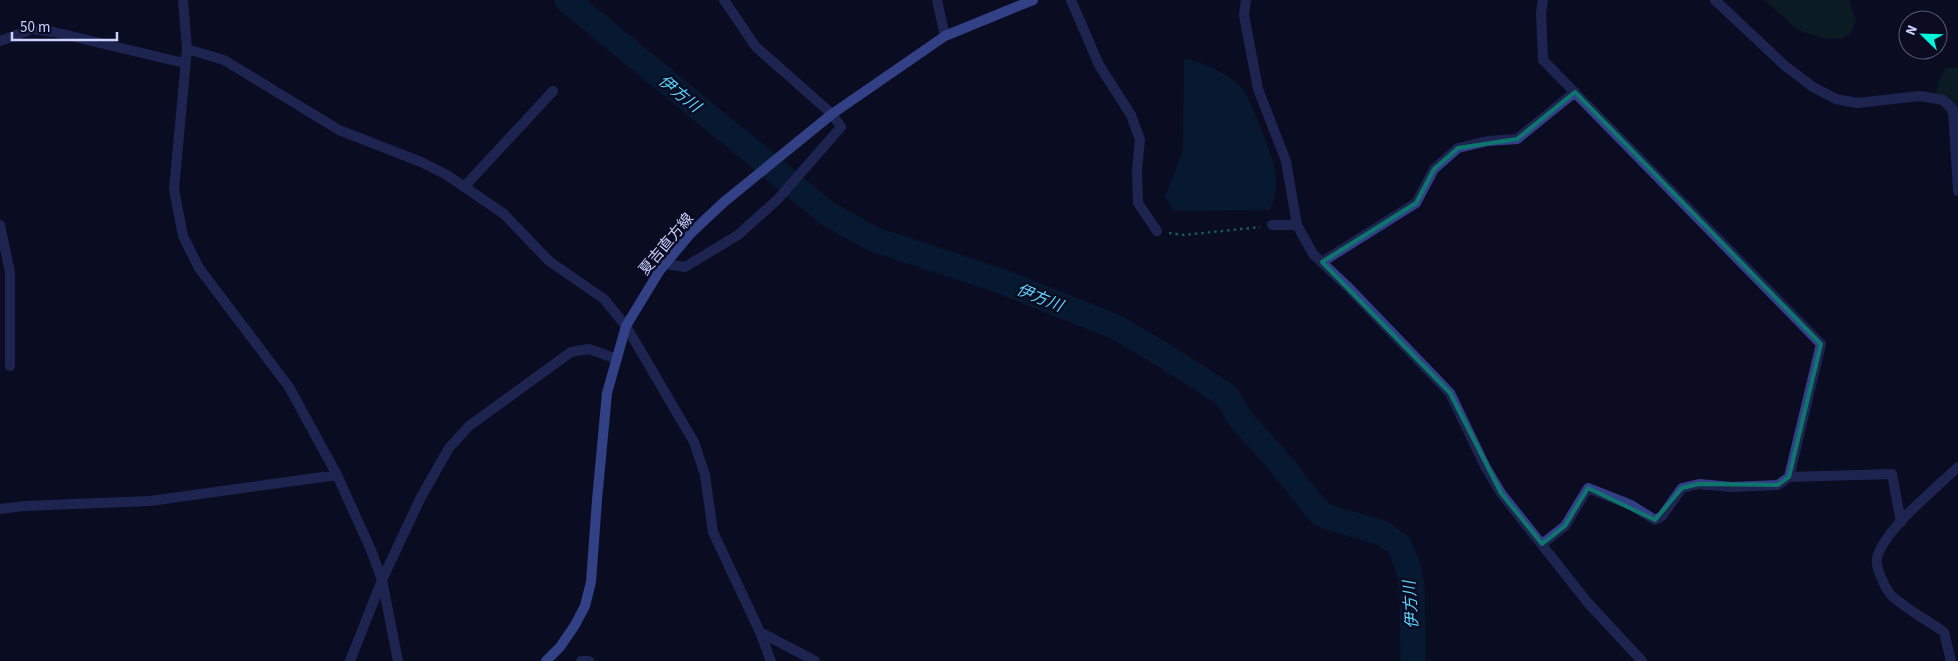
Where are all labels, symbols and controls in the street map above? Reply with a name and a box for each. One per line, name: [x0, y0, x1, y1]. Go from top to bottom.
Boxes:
scale bar: [12, 10, 118, 42]
north arrow: [1898, 10, 1948, 60]
text: 50 m: [20, 17, 50, 38]
text: N: [1901, 22, 1923, 39]
water label: 伊方川: [654, 70, 706, 119]
street label: 夏吉直方線: [634, 209, 699, 280]
water label: 伊方川: [1013, 279, 1068, 318]
water label: 伊方川: [1398, 578, 1424, 630]

